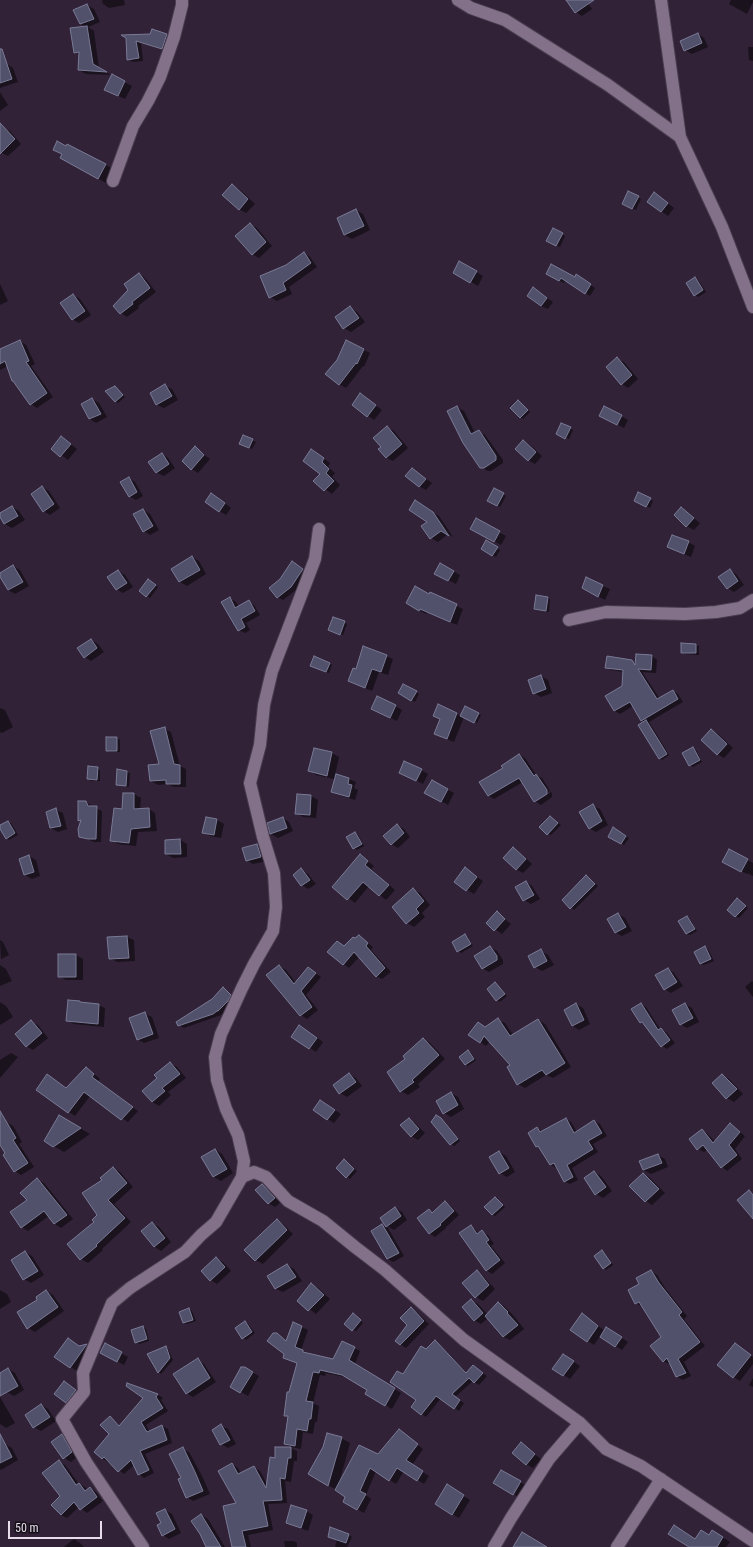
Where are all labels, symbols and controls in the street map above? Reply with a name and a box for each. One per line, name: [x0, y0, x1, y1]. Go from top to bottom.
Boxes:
scale bar: [10, 1513, 104, 1539]
text: 50 m: [15, 1521, 39, 1535]

